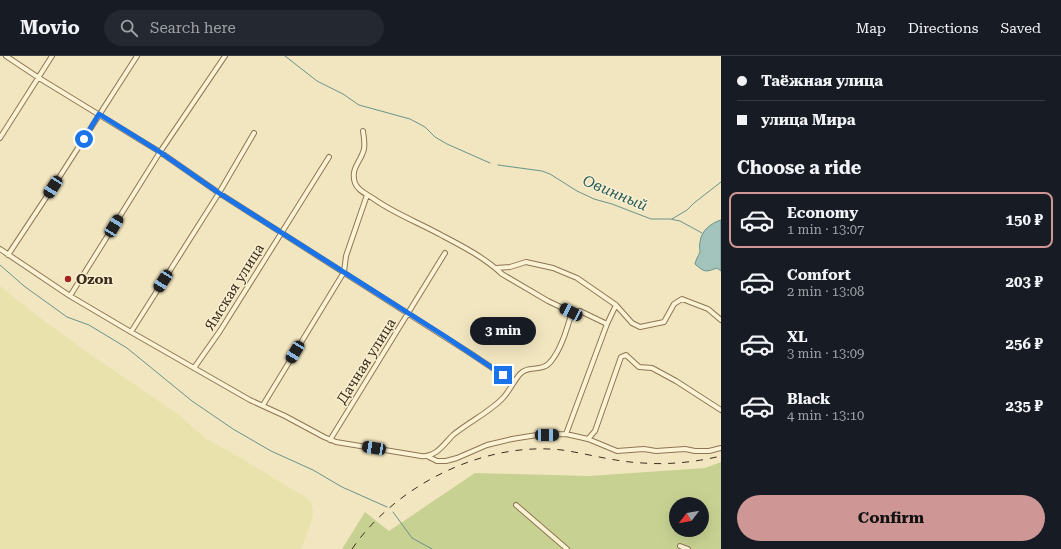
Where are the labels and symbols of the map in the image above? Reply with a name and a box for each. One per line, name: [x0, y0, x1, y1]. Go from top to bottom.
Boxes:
route start: [75, 130, 93, 148]
water label: Овинный: [580, 171, 650, 215]
car: [41, 174, 65, 200]
car: [103, 213, 125, 239]
street label: Ямская улица: [201, 240, 267, 333]
car: [151, 268, 175, 294]
place label: Ozon: [76, 271, 114, 287]
marker: Ozon: [63, 274, 73, 284]
car: [558, 301, 584, 323]
street label: Дачная улица: [333, 315, 399, 407]
callout: 3 min: [470, 317, 536, 345]
car: [284, 339, 306, 365]
route end: [494, 366, 512, 384]
car: [535, 429, 559, 441]
car: [361, 440, 387, 456]
north arrow: [669, 497, 709, 537]

